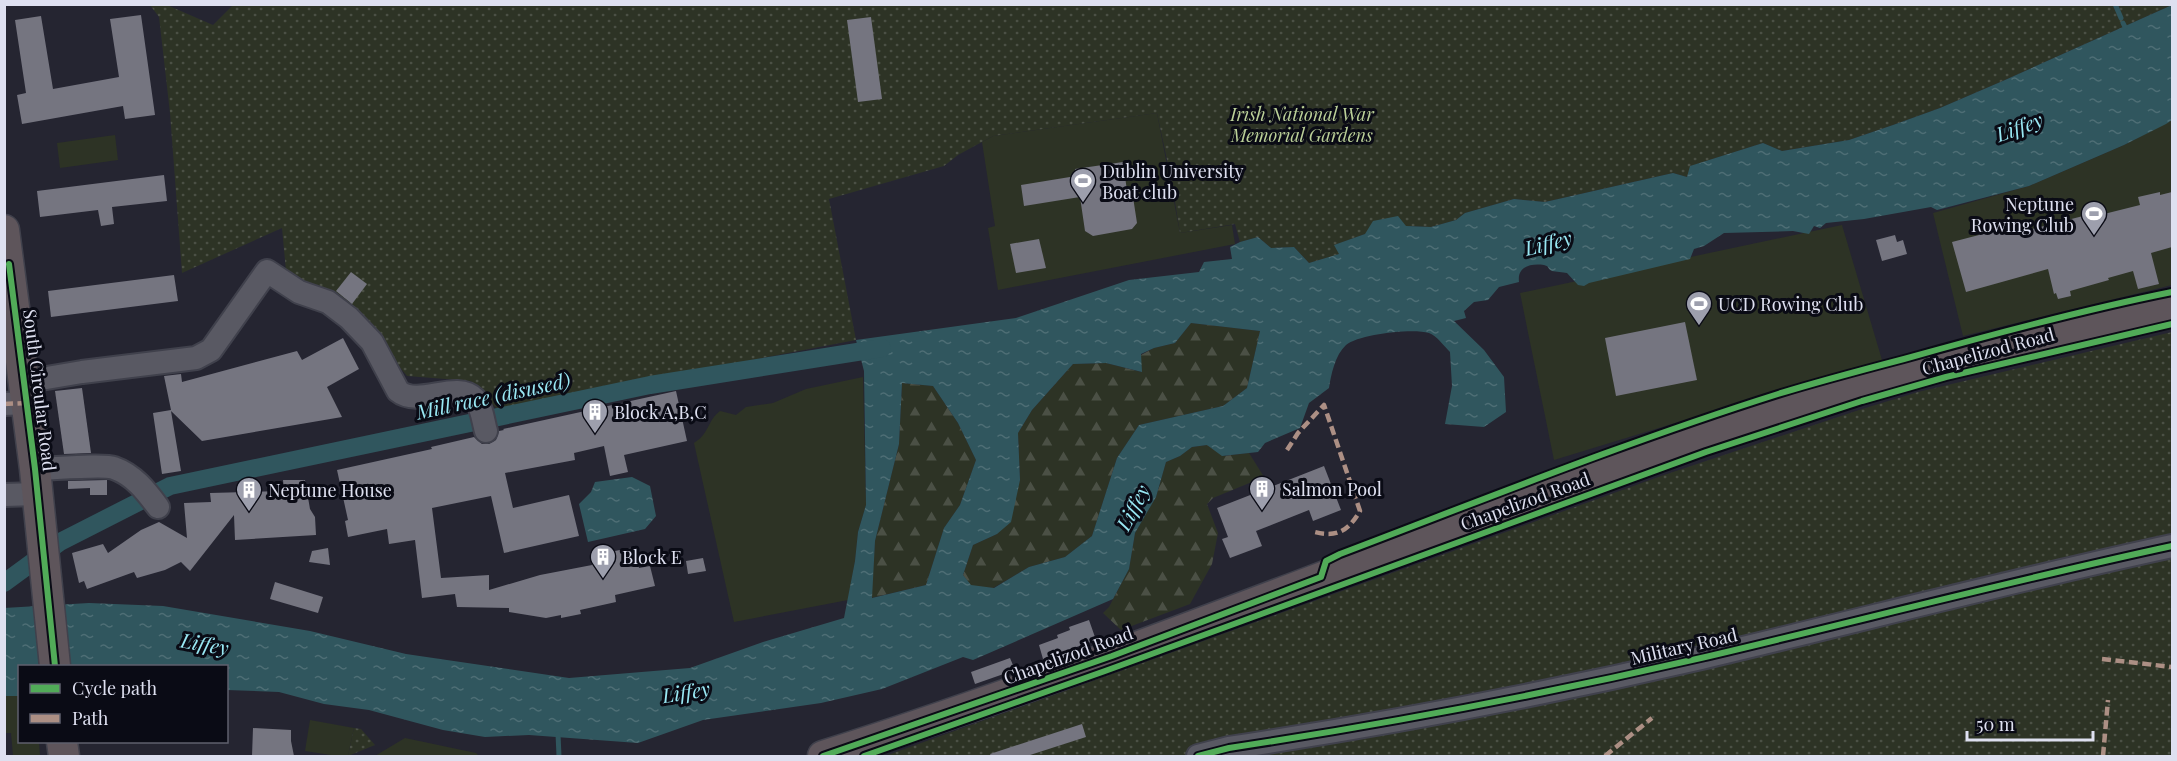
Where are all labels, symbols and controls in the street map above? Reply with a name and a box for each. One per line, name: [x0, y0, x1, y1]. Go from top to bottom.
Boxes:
park label: Irish National War Memorial Gardens: [1229, 102, 1375, 147]
water label: Liffey: [1991, 105, 2047, 147]
place label: Dublin University Boat club: [1102, 159, 1244, 204]
sports icon: Dublin University Boat club: [1068, 166, 1098, 204]
place label: Neptune Rowing Club: [1971, 192, 2074, 237]
sports icon: Neptune Rowing Club: [2079, 199, 2109, 237]
water label: Liffey: [1520, 223, 1575, 261]
sports icon: UCD Rowing Club: [1684, 289, 1714, 327]
place label: UCD Rowing Club: [1718, 292, 1863, 316]
street label: South Circular Road: [18, 308, 62, 473]
street label: Chapelizod Road: [1919, 322, 2057, 380]
water label: Mill race (disused): [412, 365, 573, 425]
building icon: Block A,B,C: [580, 397, 610, 435]
place label: Block A,B,C: [614, 400, 707, 424]
street label: Chapelizod Road: [1457, 466, 1594, 536]
building icon: Salmon Pool: [1247, 474, 1277, 512]
building icon: Neptune House: [234, 475, 264, 513]
place label: Salmon Pool: [1282, 477, 1382, 501]
place label: Neptune House: [268, 478, 392, 502]
water label: Liffey: [1108, 479, 1155, 535]
building icon: Block E: [588, 542, 618, 580]
place label: Block E: [622, 545, 682, 569]
street label: Chapelizod Road: [1000, 620, 1137, 690]
street label: Military Road: [1628, 622, 1740, 670]
water label: Liffey: [178, 625, 231, 661]
legend: [18, 665, 228, 743]
water label: Liffey: [659, 674, 712, 708]
text: Cycle path: [72, 676, 157, 700]
scale bar: [1967, 704, 2093, 742]
text: Path: [72, 706, 109, 730]
text: 50 m: [1976, 712, 2015, 736]

